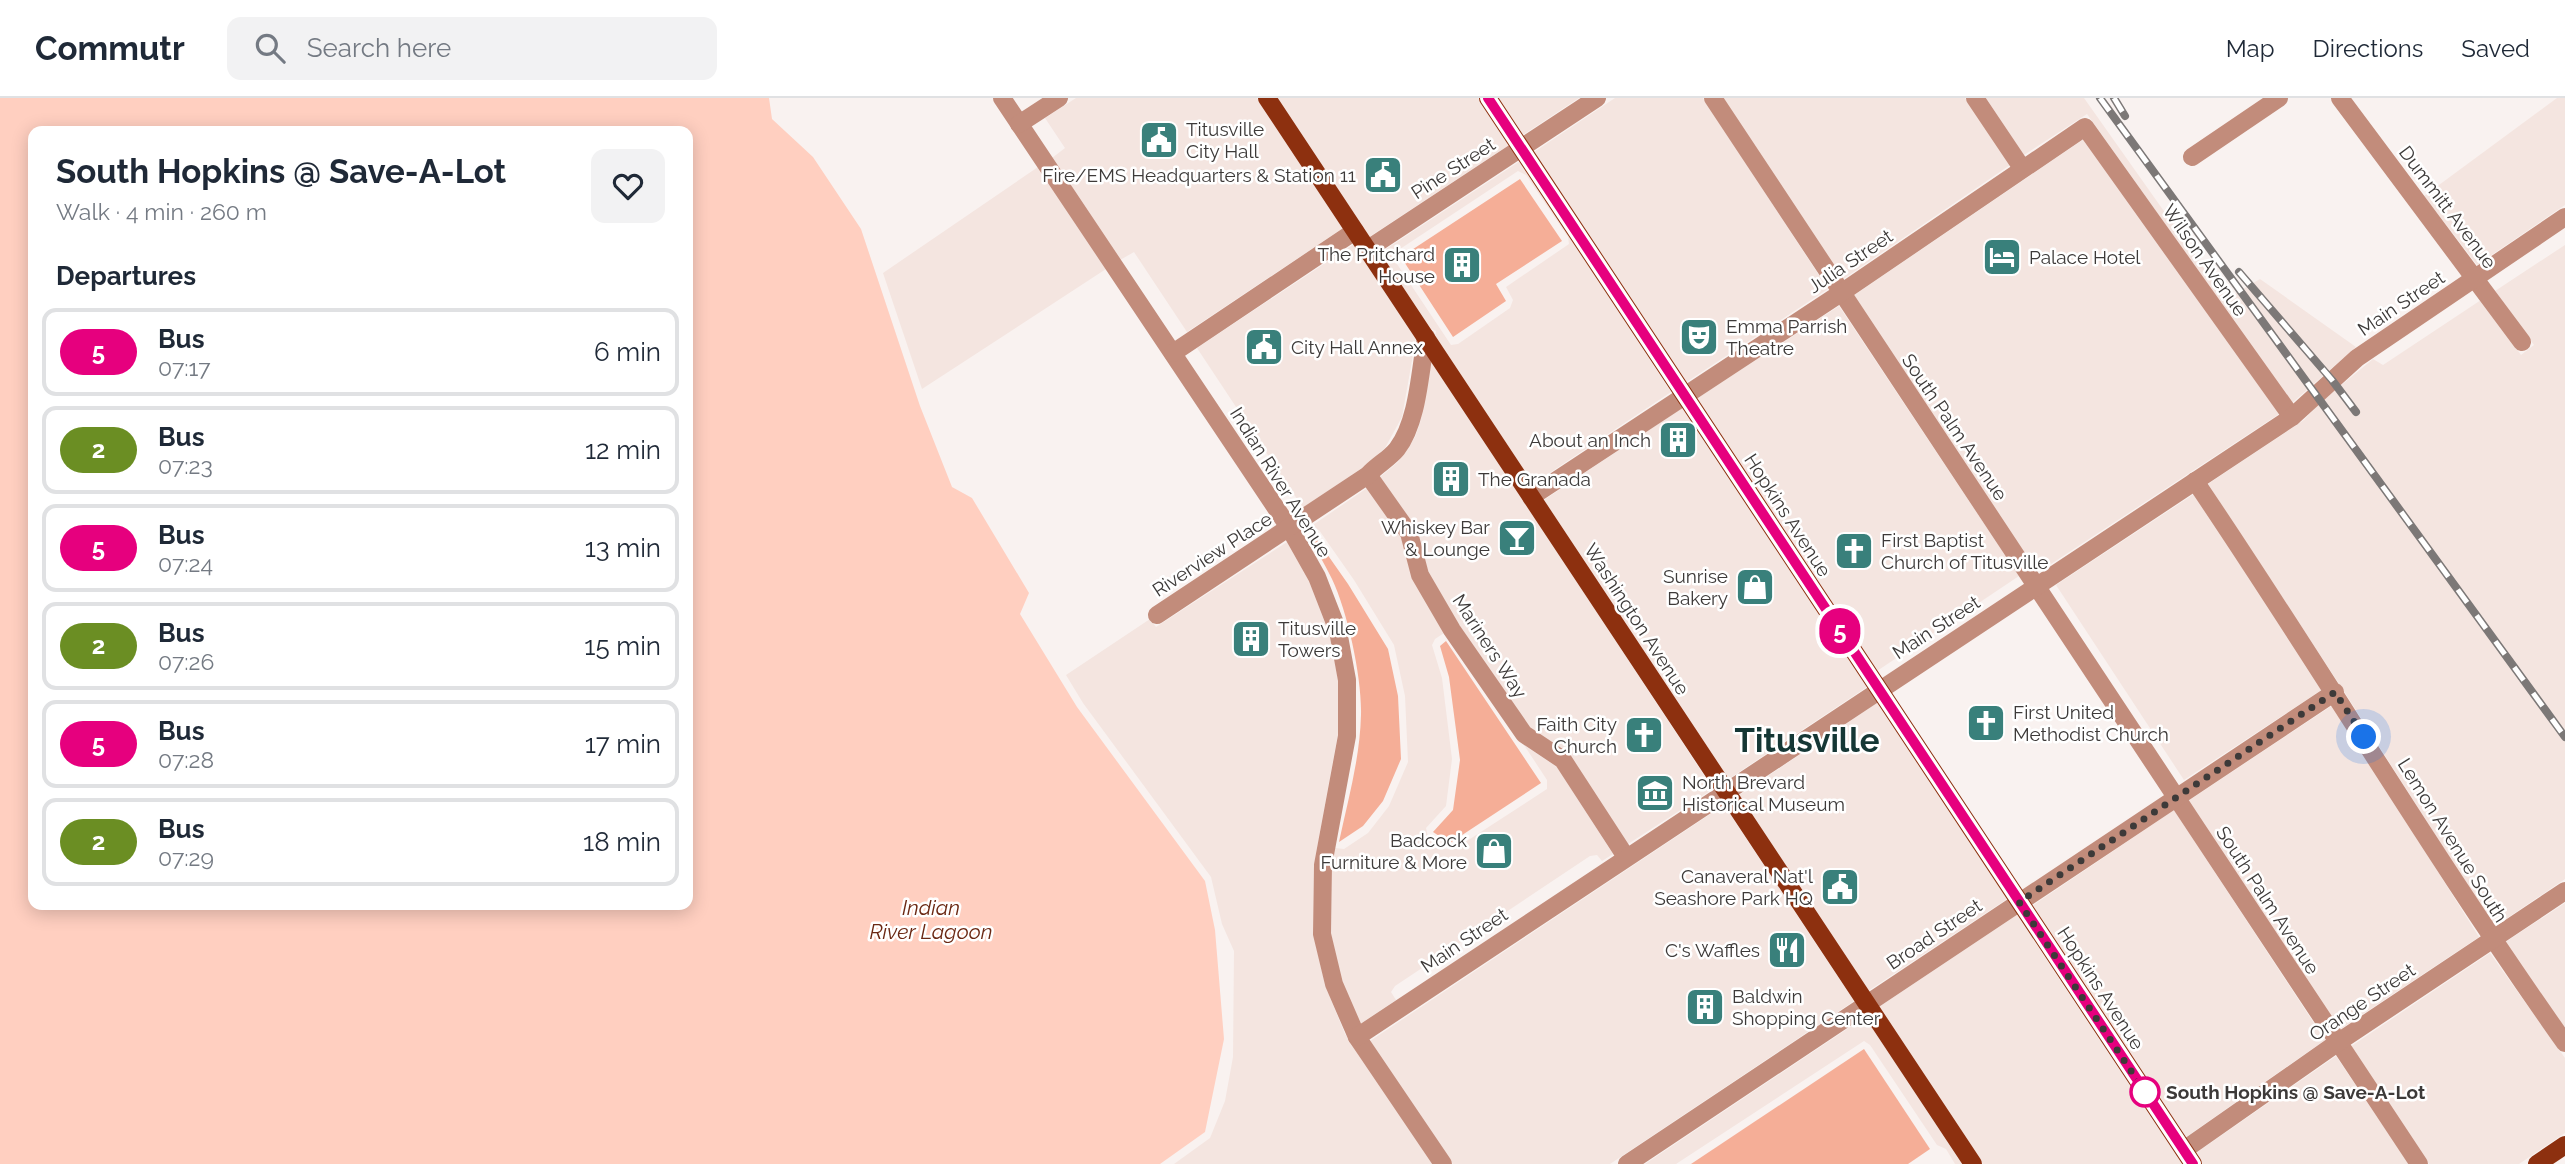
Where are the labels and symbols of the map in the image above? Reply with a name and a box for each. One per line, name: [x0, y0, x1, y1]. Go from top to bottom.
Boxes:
place label: Titusville City Hall: [1186, 118, 1264, 162]
public building icon: Titusville City Hall: [1138, 119, 1180, 161]
street label: Pine Street: [1407, 132, 1500, 203]
street label: Dummitt Avenue: [2395, 141, 2501, 273]
public building icon: Fire/EMS Headquarters & Station 11: [1362, 154, 1404, 196]
place label: Fire/EMS Headquarters & Station 11: [1042, 164, 1356, 186]
street label: Wilson Avenue: [2158, 200, 2252, 320]
street label: Julia Street: [1803, 224, 1897, 297]
hotel icon: Palace Hotel: [1981, 236, 2023, 278]
place label: The Pritchard House: [1317, 243, 1435, 287]
building icon: The Pritchard House: [1441, 244, 1483, 286]
place label: Palace Hotel: [2029, 246, 2141, 268]
street label: Main Street: [2354, 266, 2449, 340]
place label: Emma Parrish Theatre: [1726, 315, 1847, 359]
theatre icon: Emma Parrish Theatre: [1678, 316, 1720, 358]
public building icon: City Hall Annex: [1243, 326, 1285, 368]
place label: City Hall Annex: [1291, 336, 1423, 358]
street label: South Palm Avenue: [1898, 350, 2012, 504]
street label: Indian River Avenue: [1226, 403, 1336, 561]
building icon: About an Inch: [1657, 419, 1699, 461]
place label: About an Inch: [1529, 429, 1651, 451]
street label: Hopkins Avenue: [1740, 449, 1836, 581]
building icon: The Granada: [1430, 458, 1472, 500]
place label: The Granada: [1478, 468, 1591, 490]
street label: Riverview Place: [1148, 507, 1276, 601]
place label: Whiskey Bar & Lounge: [1381, 516, 1490, 560]
bar icon: Whiskey Bar & Lounge: [1496, 517, 1538, 559]
place label: First Baptist Church of Titusville: [1881, 529, 2049, 573]
church icon: First Baptist Church of Titusville: [1833, 530, 1875, 572]
street label: Washington Avenue: [1580, 539, 1694, 699]
place label: Sunrise Bakery: [1663, 565, 1728, 609]
shop icon: Sunrise Bakery: [1734, 566, 1776, 608]
street label: Mariners Way: [1448, 590, 1532, 702]
street label: Main Street: [1888, 590, 1984, 663]
line badge: 5: [1817, 608, 1863, 654]
place label: Titusville Towers: [1278, 617, 1356, 661]
building icon: Titusville Towers: [1230, 618, 1272, 660]
place label: First United Methodist Church: [2013, 701, 2169, 745]
church icon: First United Methodist Church: [1965, 702, 2007, 744]
place label: Faith City Church: [1536, 713, 1617, 757]
church icon: Faith City Church: [1623, 714, 1665, 756]
your location: [2346, 719, 2381, 754]
district label: Titusville: [1734, 721, 1880, 760]
street label: Lemon Avenue South: [2394, 754, 2512, 926]
place label: North Brevard Historical Museum: [1682, 771, 1845, 815]
museum icon: North Brevard Historical Museum: [1634, 772, 1676, 814]
street label: South Palm Avenue: [2212, 822, 2324, 978]
place label: Badcock Furniture & More: [1320, 829, 1467, 873]
shop icon: Badcock Furniture & More: [1473, 830, 1515, 872]
place label: Canaveral Nat'l Seashore Park HQ: [1654, 865, 1814, 909]
public building icon: Canaveral Nat'l Seashore Park HQ: [1819, 866, 1861, 908]
street label: Broad Street: [1882, 894, 1986, 974]
water label: Indian River Lagoon: [870, 895, 992, 944]
street label: Main Street: [1417, 903, 1512, 977]
street label: Hopkins Avenue: [2053, 922, 2149, 1054]
restaurant icon: C's Waffles: [1766, 929, 1808, 971]
place label: C's Waffles: [1665, 939, 1760, 961]
street label: Orange Street: [2305, 958, 2420, 1045]
place label: Baldwin Shopping Center: [1732, 985, 1881, 1029]
building icon: Baldwin Shopping Center: [1684, 986, 1726, 1028]
marker: South Hopkins @ Save-A-Lot: [2130, 1077, 2160, 1107]
place label: South Hopkins @ Save-A-Lot: [2166, 1081, 2426, 1103]

